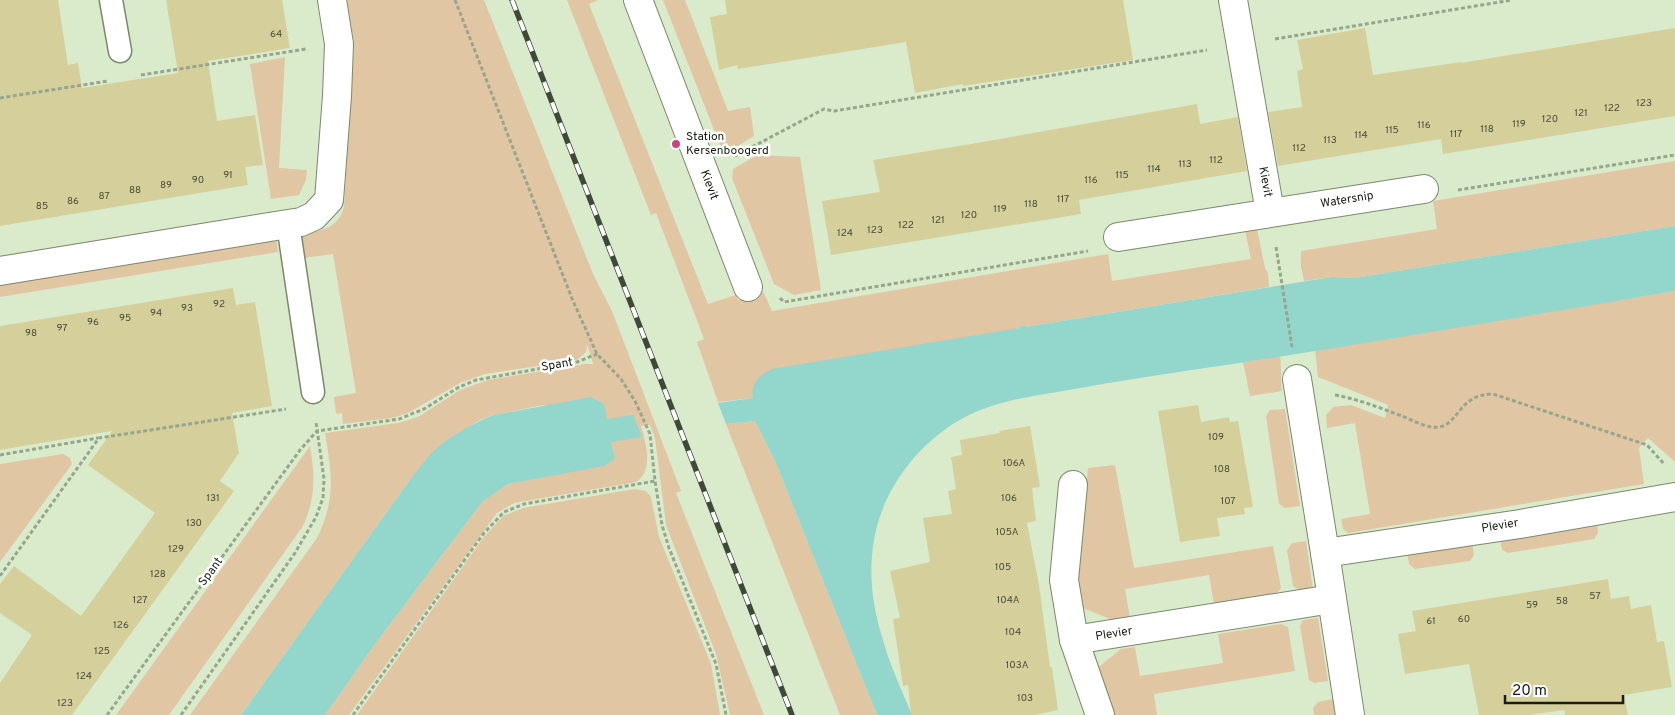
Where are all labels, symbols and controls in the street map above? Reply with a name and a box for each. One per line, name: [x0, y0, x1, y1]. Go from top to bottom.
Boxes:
house number: 64: [270, 28, 282, 41]
house number: 123: [1636, 97, 1652, 110]
house number: 122: [1604, 102, 1620, 115]
house number: 121: [1574, 107, 1588, 120]
house number: 120: [1542, 113, 1558, 126]
house number: 119: [1512, 118, 1526, 131]
house number: 116: [1417, 119, 1431, 132]
house number: 118: [1480, 123, 1494, 136]
house number: 115: [1385, 124, 1399, 137]
house number: 117: [1450, 128, 1462, 141]
place label: Station Kersenboogerd: [686, 129, 769, 159]
house number: 114: [1354, 129, 1368, 142]
house number: 113: [1323, 134, 1337, 147]
marker: Station Kersenboogerd: [670, 138, 682, 150]
house number: 112: [1292, 142, 1306, 155]
house number: 112: [1209, 154, 1223, 167]
house number: 113: [1178, 158, 1192, 171]
house number: 114: [1147, 163, 1161, 176]
street label: Kievit: [1254, 165, 1276, 199]
street label: Kievit: [696, 168, 722, 202]
house number: 91: [223, 169, 233, 182]
house number: 115: [1115, 169, 1129, 182]
house number: 90: [192, 174, 204, 187]
house number: 116: [1084, 174, 1098, 187]
house number: 89: [160, 179, 172, 192]
house number: 88: [129, 184, 141, 197]
street label: Watersnip: [1319, 188, 1375, 212]
house number: 87: [98, 190, 110, 203]
house number: 117: [1057, 193, 1069, 206]
house number: 86: [67, 195, 79, 208]
house number: 118: [1024, 198, 1038, 211]
house number: 85: [36, 200, 48, 213]
house number: 119: [993, 203, 1007, 216]
house number: 120: [961, 209, 977, 222]
house number: 121: [931, 214, 945, 227]
house number: 122: [898, 219, 914, 232]
house number: 123: [867, 224, 883, 237]
house number: 124: [837, 227, 853, 240]
house number: 92: [213, 298, 225, 311]
house number: 93: [181, 302, 193, 315]
house number: 94: [150, 307, 162, 320]
house number: 95: [119, 312, 131, 325]
house number: 96: [87, 316, 99, 329]
house number: 97: [57, 322, 67, 335]
house number: 98: [25, 327, 37, 340]
street label: Spant: [540, 354, 574, 376]
house number: 109: [1208, 431, 1224, 444]
house number: 106A: [1003, 457, 1026, 470]
house number: 108: [1214, 463, 1230, 476]
house number: 131: [206, 492, 220, 505]
house number: 106: [1001, 492, 1017, 505]
house number: 107: [1220, 495, 1236, 508]
street label: Plevier: [1480, 515, 1520, 537]
house number: 130: [186, 517, 202, 530]
house number: 105A: [996, 526, 1019, 539]
house number: 129: [168, 543, 184, 556]
street label: Spant: [195, 554, 227, 590]
house number: 105: [995, 561, 1011, 574]
house number: 128: [150, 568, 166, 581]
house number: 57: [1589, 590, 1601, 603]
house number: 127: [133, 594, 147, 607]
house number: 104A: [997, 594, 1020, 607]
house number: 58: [1556, 595, 1568, 608]
house number: 59: [1526, 599, 1538, 612]
house number: 60: [1458, 613, 1470, 626]
house number: 61: [1426, 615, 1436, 628]
house number: 126: [113, 619, 129, 632]
street label: Plevier: [1094, 623, 1134, 645]
house number: 104: [1005, 626, 1021, 639]
house number: 125: [94, 645, 110, 658]
house number: 103A: [1006, 659, 1029, 672]
house number: 124: [76, 670, 92, 683]
scale bar: [1505, 672, 1622, 704]
text: 20 m: [1512, 682, 1547, 701]
house number: 103: [1017, 692, 1033, 705]
house number: 123: [57, 697, 73, 710]

